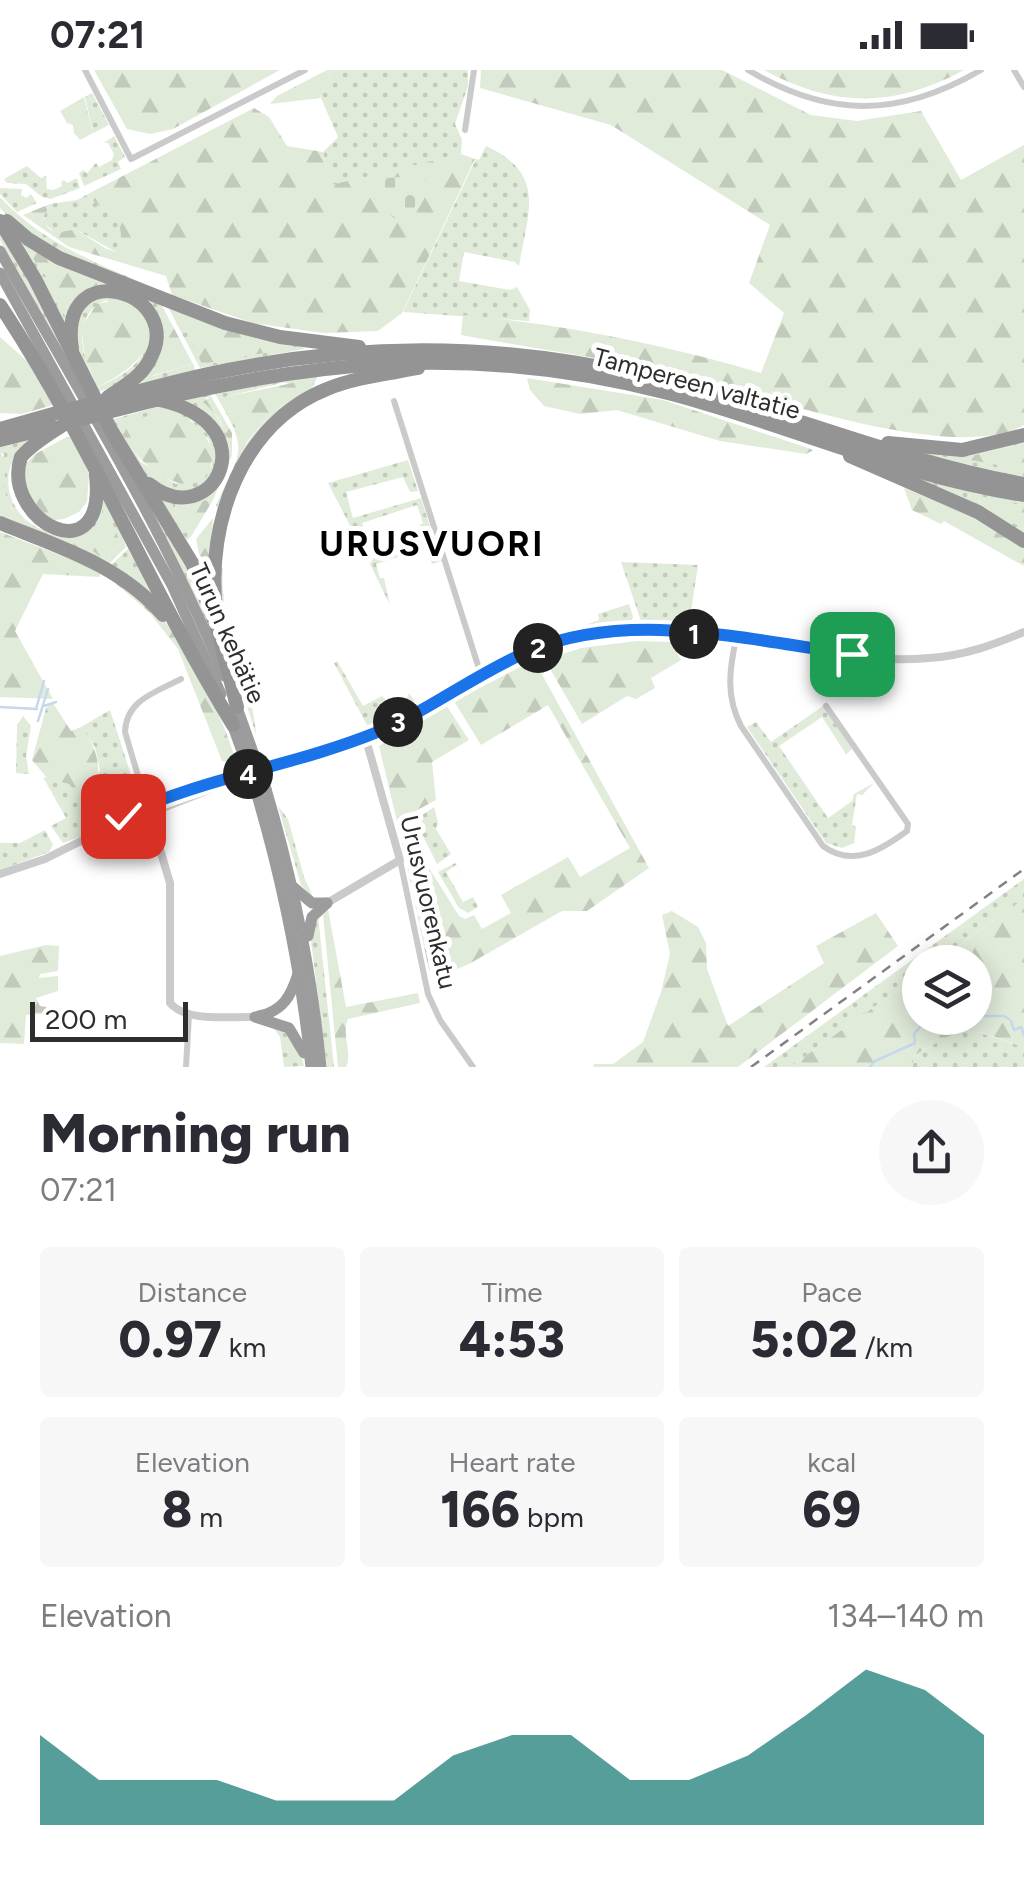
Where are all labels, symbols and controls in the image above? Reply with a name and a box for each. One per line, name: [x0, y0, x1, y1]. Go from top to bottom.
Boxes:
text: 07:21: [50, 12, 145, 58]
street label: Tampereen valtatie: [590, 341, 804, 425]
district label: URUSVUORI: [319, 523, 545, 565]
street label: Turun kehätie: [184, 558, 272, 708]
pin: 1: [669, 609, 719, 659]
pin: [810, 612, 895, 697]
text: 1: [688, 617, 700, 651]
pin: 2: [513, 623, 563, 673]
icon: arrive: [825, 627, 880, 682]
text: 2: [530, 631, 546, 665]
pin: 3: [373, 697, 423, 747]
text: 3: [390, 705, 406, 739]
pin: 4: [223, 749, 273, 799]
text: 4: [239, 757, 257, 791]
pin: [81, 774, 166, 859]
icon: check: [96, 789, 151, 844]
street label: Urusvuorenkatu: [394, 812, 464, 992]
map controls: [902, 945, 992, 1035]
button: layers: [902, 945, 992, 1035]
scale bar: [30, 997, 188, 1041]
text: 200 m: [45, 1002, 127, 1036]
text: Morning run: [40, 1100, 351, 1166]
button: share: [879, 1100, 984, 1205]
text: 07:21: [40, 1171, 117, 1209]
text: Distance: [137, 1275, 247, 1309]
text: Time: [481, 1275, 543, 1309]
text: Pace: [801, 1275, 862, 1309]
text: 0.97: [118, 1309, 222, 1370]
text: 4:53: [459, 1309, 565, 1370]
text: 5:02: [750, 1309, 858, 1370]
text: km: [222, 1330, 266, 1364]
text: /km: [858, 1330, 913, 1364]
text: Elevation: [135, 1445, 250, 1479]
text: Heart rate: [448, 1445, 576, 1479]
text: kcal: [807, 1445, 856, 1479]
text: 8: [162, 1479, 192, 1540]
text: 166: [440, 1479, 520, 1540]
text: 69: [802, 1479, 861, 1540]
text: m: [192, 1500, 223, 1534]
text: bpm: [520, 1500, 584, 1534]
text: Elevation: [40, 1597, 172, 1635]
text: 134–140 m: [827, 1597, 984, 1635]

